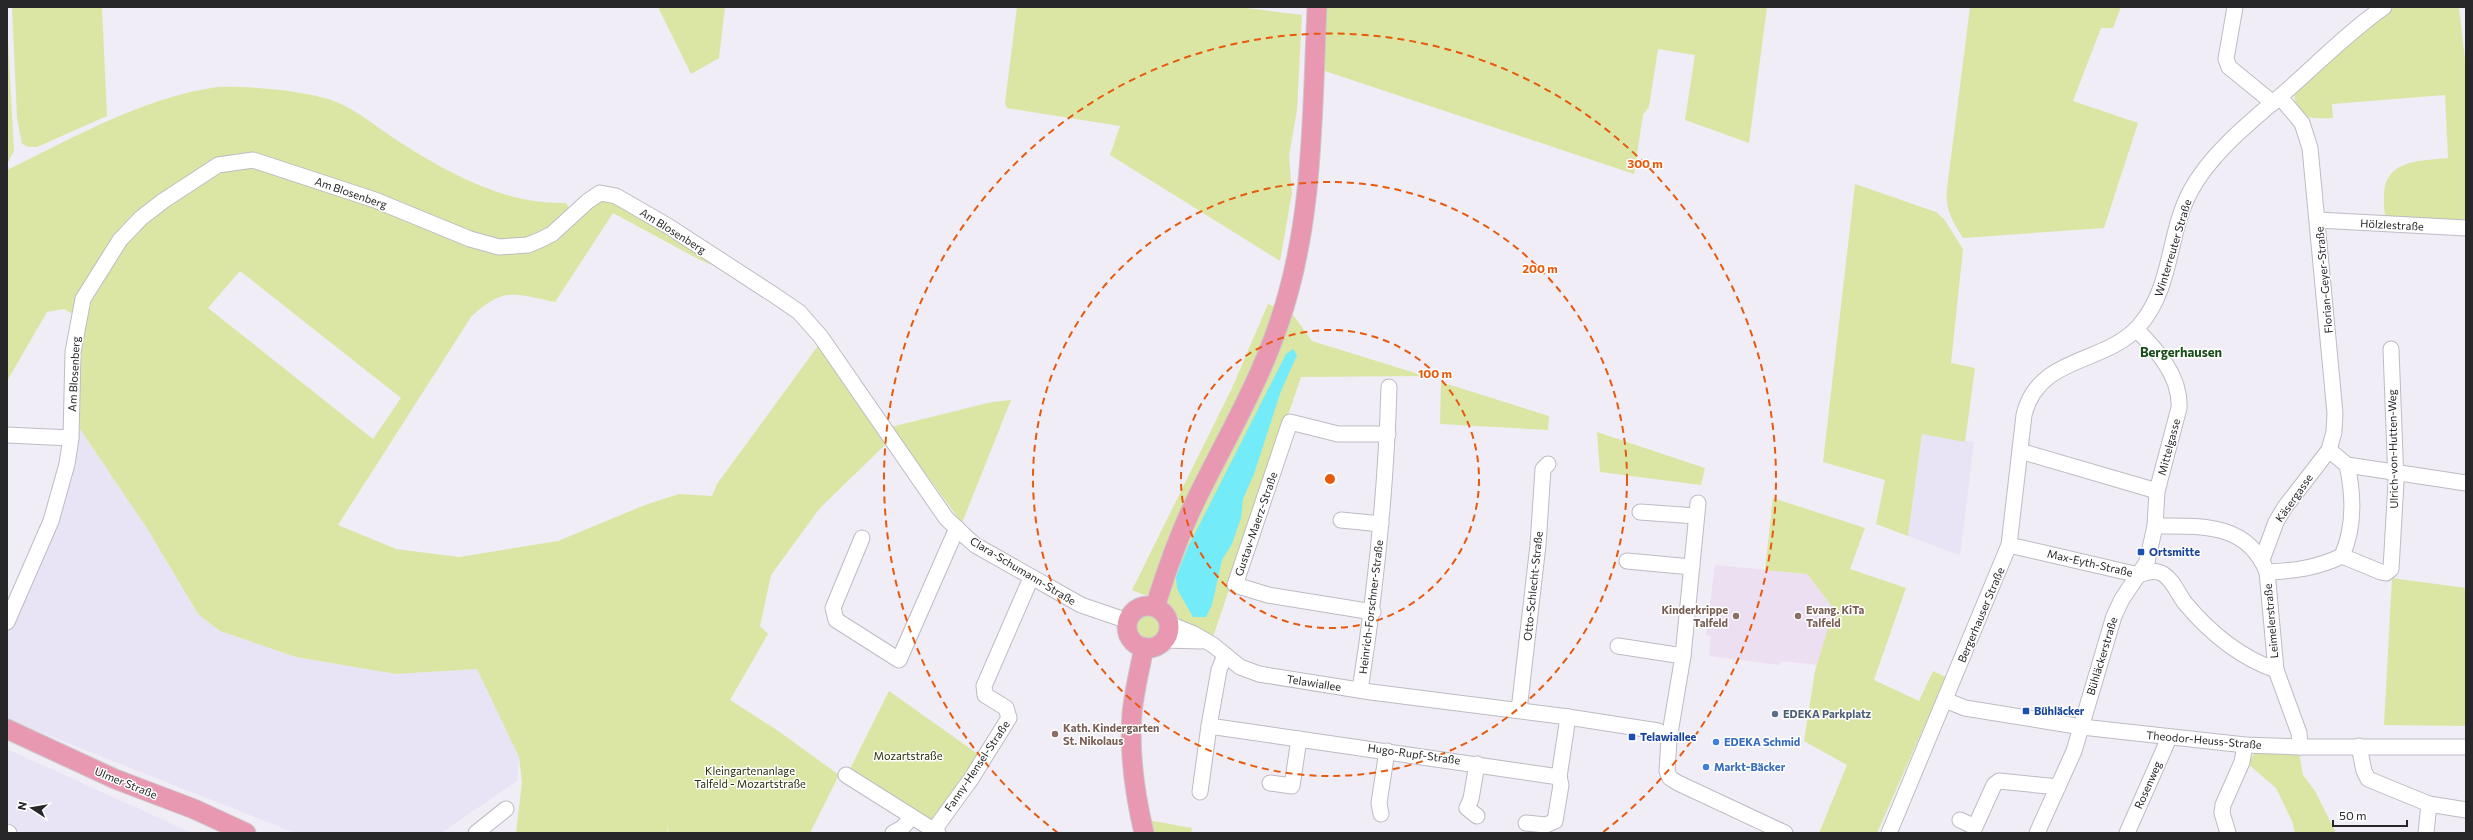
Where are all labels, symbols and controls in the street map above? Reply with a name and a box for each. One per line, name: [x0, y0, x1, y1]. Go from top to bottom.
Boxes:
text: 300 m: [1627, 156, 1663, 170]
street label: Am Blosenberg: [313, 174, 389, 211]
street label: Winterreuter Straße: [2152, 197, 2194, 298]
street label: Am Blosenberg: [638, 205, 709, 256]
street label: Hölzlestraße: [2360, 216, 2424, 233]
street label: Florian-Geyer-Straße: [2312, 226, 2335, 334]
text: 200 m: [1522, 261, 1558, 275]
street label: Am Blosenberg: [65, 336, 82, 412]
district label: Bergerhausen: [2140, 344, 2222, 360]
text: 100 m: [1418, 366, 1452, 380]
street label: Ulrich-von-Hutten-Weg: [2385, 389, 2400, 509]
street label: Mittelgasse: [2155, 417, 2182, 477]
street label: Gustav-Maerz-Straße: [1232, 470, 1280, 578]
street label: Käsergasse: [2272, 471, 2315, 524]
centre of rings: [1323, 472, 1337, 486]
street label: Otto-Schlecht-Straße: [1520, 530, 1545, 641]
street label: Clara-Schumann-Straße: [968, 534, 1079, 607]
street label: Heinrich-Forschner-Straße: [1356, 539, 1385, 675]
place label: Ortsmitte: [2149, 545, 2200, 558]
street label: Max-Eyth-Straße: [2046, 546, 2134, 579]
marker: Ortsmitte: [2136, 547, 2146, 557]
street label: Bergerhauser Straße: [1955, 565, 2007, 664]
street label: Leimelerstraße: [2261, 583, 2280, 659]
place label: Kinderkrippe Talfeld: [1661, 603, 1728, 629]
place label: Evang. KiTa Talfeld: [1806, 603, 1864, 629]
marker: Kinderkrippe Talfeld: [1731, 611, 1741, 621]
marker: Evang. KiTa Talfeld: [1793, 611, 1803, 621]
street label: Bühläckerstraße: [2083, 615, 2120, 697]
street label: Telawiallee: [1286, 672, 1342, 693]
place label: Bühläcker: [2034, 704, 2085, 717]
marker: Bühläcker: [2021, 706, 2031, 716]
place label: EDEKA Parkplatz: [1783, 707, 1872, 720]
marker: EDEKA Parkplatz: [1770, 709, 1780, 719]
street label: Fanny-Hensel-Straße: [941, 718, 1012, 814]
place label: Kath. Kindergarten St. Nikolaus: [1063, 721, 1159, 747]
street label: Theodor-Heuss-Straße: [2146, 728, 2263, 751]
marker: Kath. Kindergarten St. Nikolaus: [1050, 729, 1060, 739]
place label: Telawiallee: [1640, 730, 1697, 743]
marker: Telawiallee: [1627, 732, 1637, 742]
place label: EDEKA Schmid: [1724, 735, 1800, 748]
marker: EDEKA Schmid: [1711, 737, 1721, 747]
street label: Hugo-Rupf-Straße: [1367, 741, 1461, 766]
park label: Mozartstraße: [873, 749, 943, 762]
street label: Rosenweg: [2131, 759, 2164, 811]
place label: Markt-Bäcker: [1714, 760, 1786, 773]
marker: Markt-Bäcker: [1701, 762, 1711, 772]
street label: Ulmer Straße: [93, 764, 159, 801]
park label: Kleingartenanlage Talfeld - Mozartstraße: [694, 764, 806, 790]
north arrow: [12, 788, 52, 828]
text: N: [15, 800, 29, 811]
scale bar: [2333, 802, 2407, 828]
text: 50 m: [2339, 808, 2367, 822]

